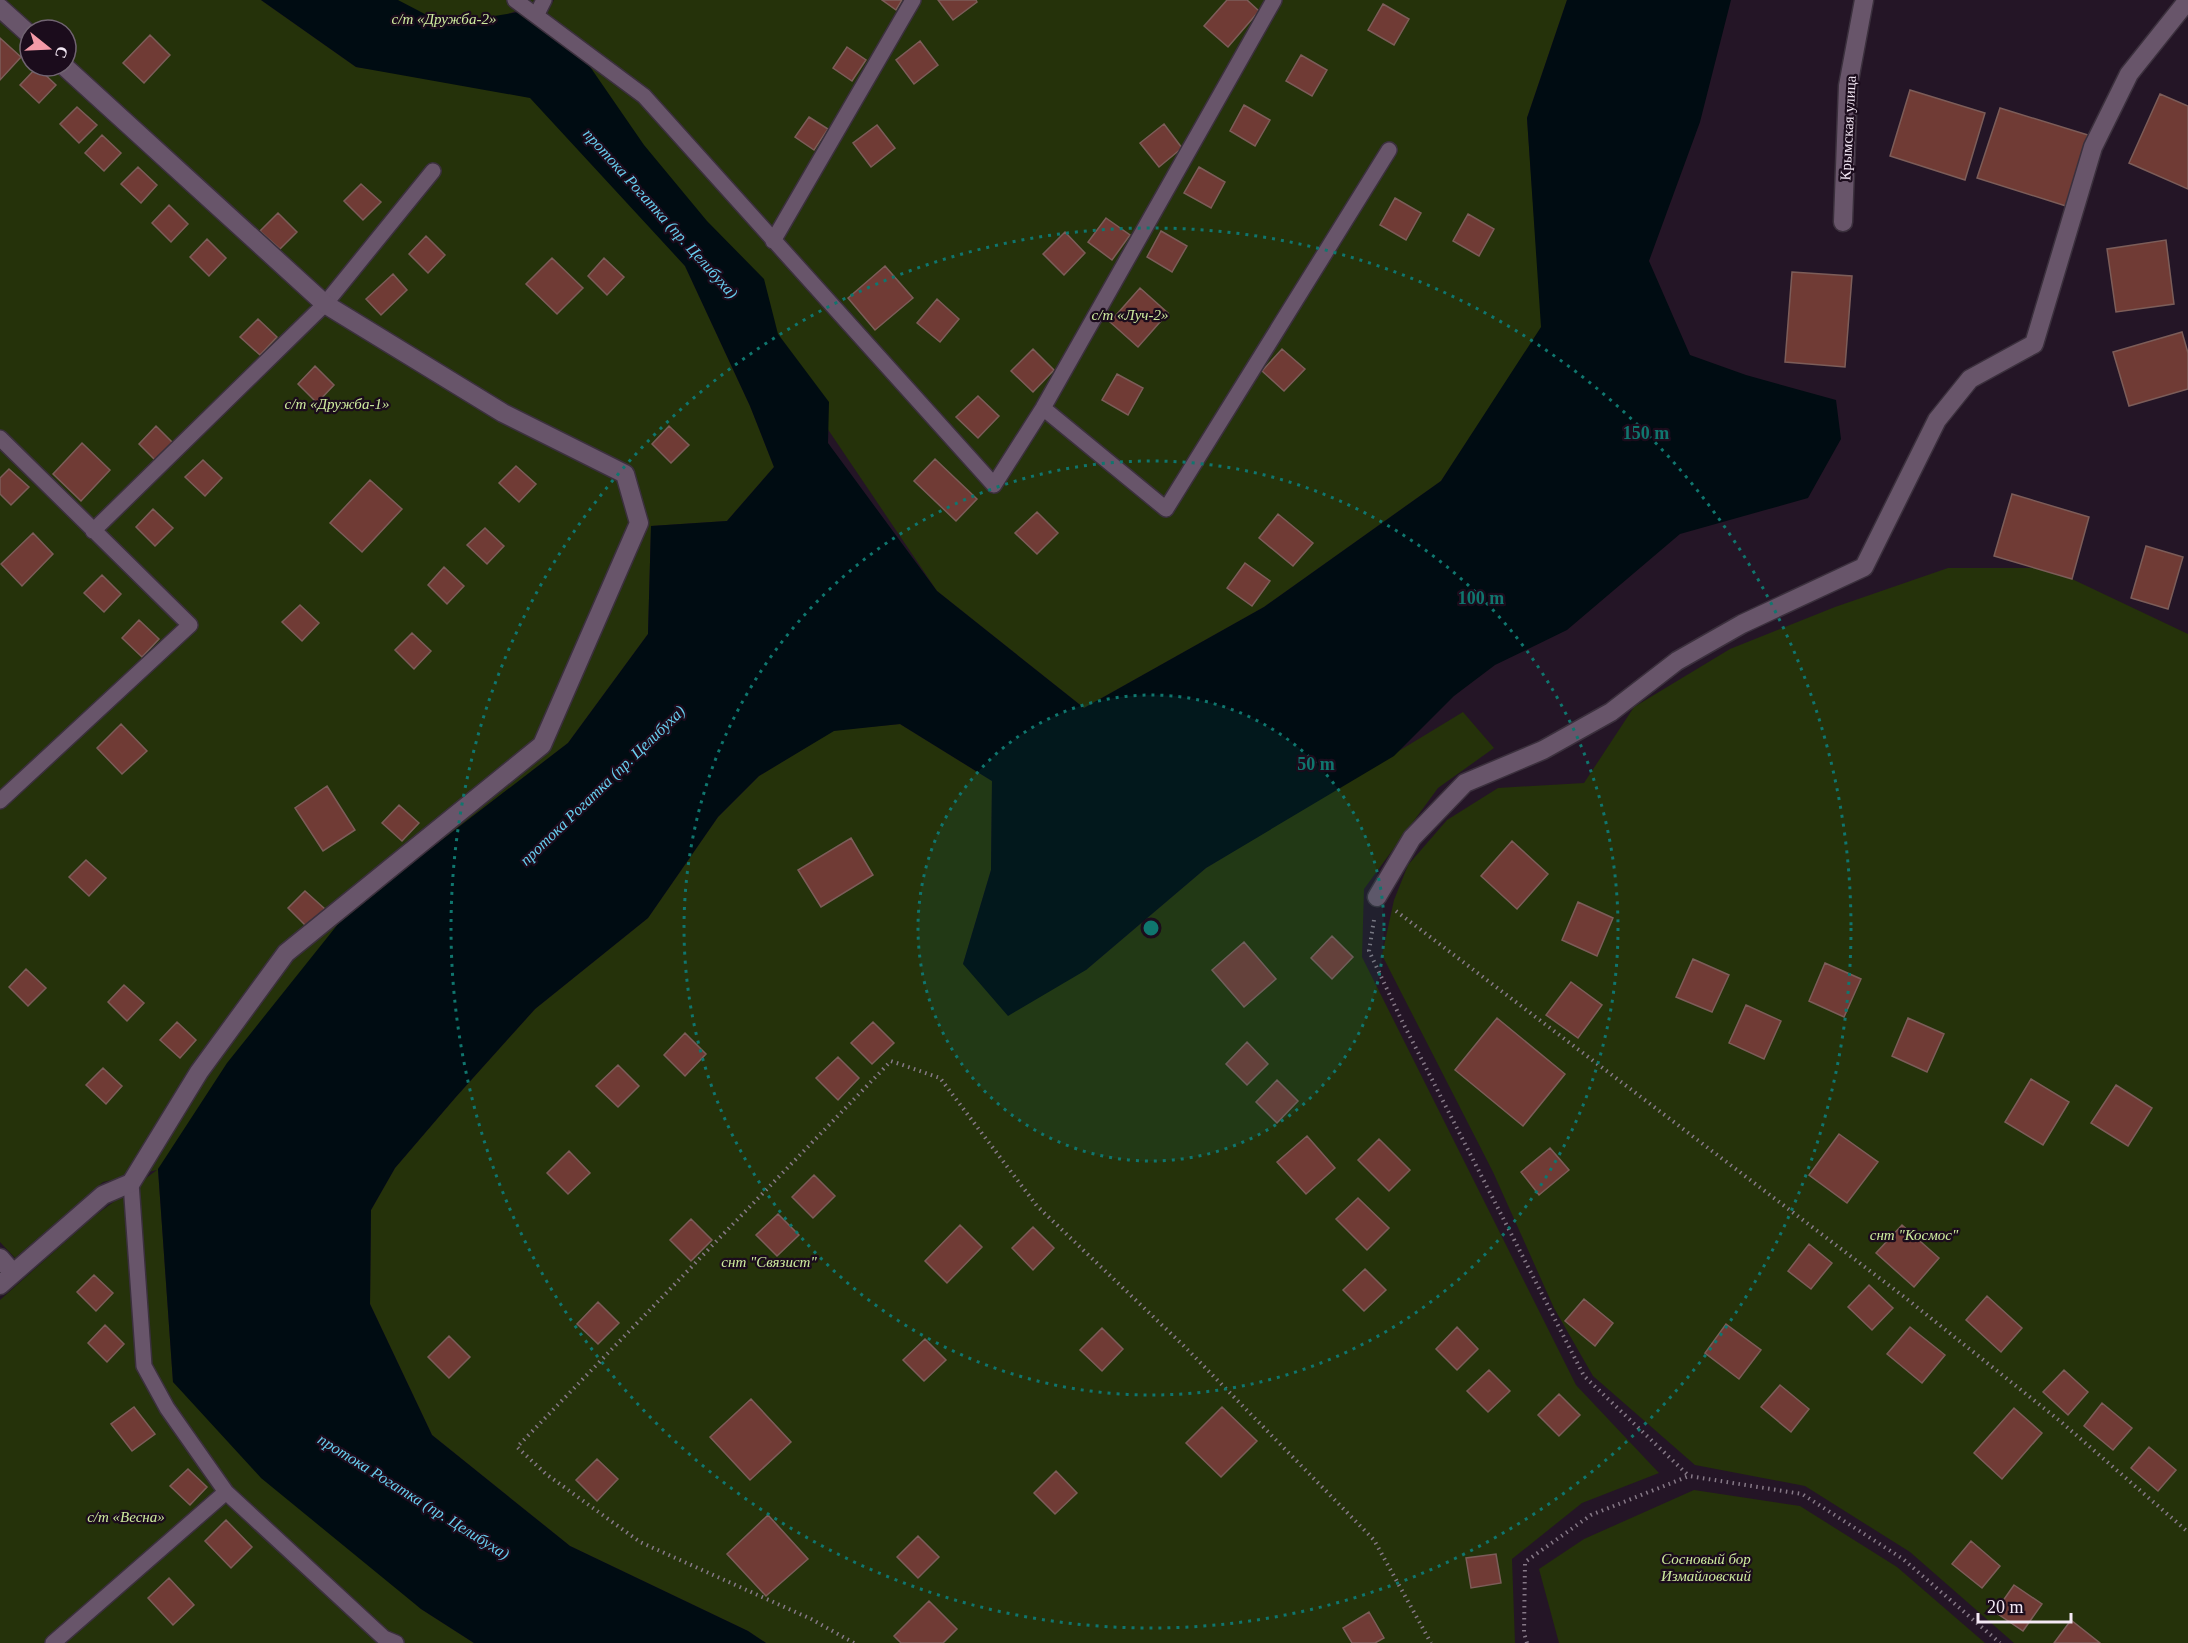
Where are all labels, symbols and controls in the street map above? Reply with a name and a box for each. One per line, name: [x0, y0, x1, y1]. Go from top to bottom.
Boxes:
park label: с/т «Дружба-2»: [392, 11, 496, 27]
north arrow: [18, 18, 78, 78]
text: С: [52, 44, 72, 61]
street label: Крымская улица: [1837, 75, 1859, 181]
water label: протока Рогатка (пр. Целибуха): [579, 125, 741, 302]
park label: с/т «Луч-2»: [1092, 307, 1168, 323]
park label: с/т «Дружба-1»: [285, 396, 389, 412]
text: 150 m: [1623, 423, 1669, 443]
text: 100 m: [1458, 588, 1504, 608]
water label: протока Рогатка (пр. Целибуха): [517, 702, 689, 869]
text: 50 m: [1297, 754, 1335, 774]
centre of rings: [1141, 918, 1161, 938]
park label: снт "Космос": [1870, 1227, 1959, 1243]
park label: снт "Связист": [721, 1254, 817, 1270]
water label: протока Рогатка (пр. Целибуха): [314, 1430, 512, 1563]
park label: с/т «Весна»: [87, 1509, 165, 1525]
park label: Сосновый бор Измайловский: [1660, 1551, 1752, 1584]
scale bar: [1978, 1586, 2071, 1624]
text: 20 m: [1987, 1597, 2024, 1617]

